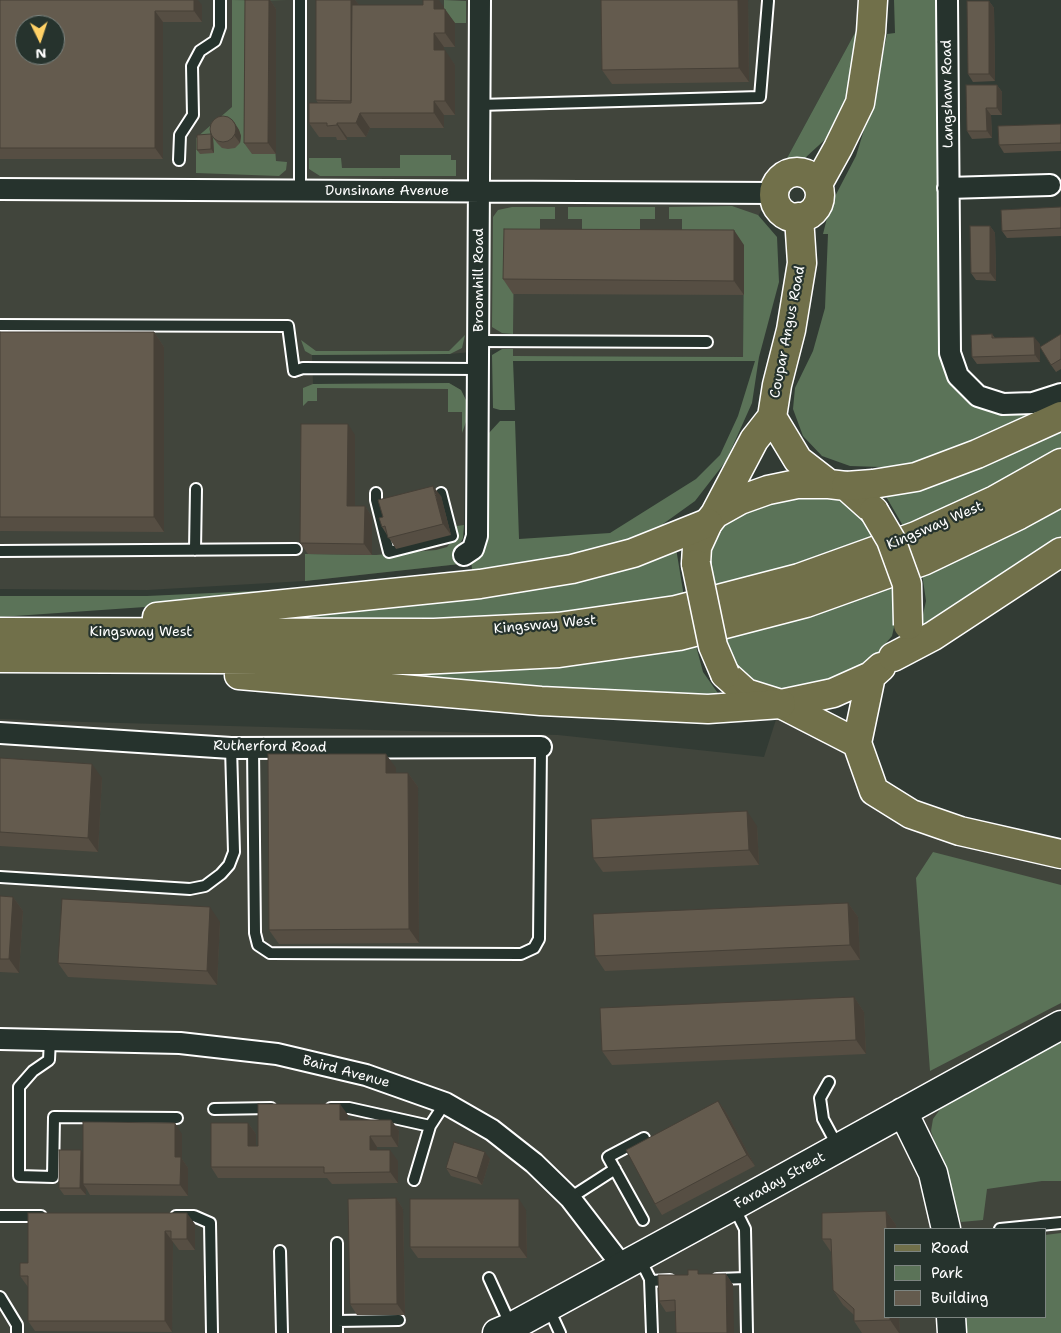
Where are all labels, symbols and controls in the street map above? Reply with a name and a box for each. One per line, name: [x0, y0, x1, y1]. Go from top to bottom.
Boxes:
north arrow: [15, 15, 65, 65]
street label: Langshaw Road: [939, 39, 957, 149]
text: N: [35, 45, 47, 63]
street label: Dunsinane Avenue: [325, 183, 449, 199]
street label: Broomhill Road: [471, 228, 487, 332]
street label: Coupar Angus Road: [767, 264, 809, 400]
street label: Kingsway West: [884, 498, 986, 554]
street label: Kingsway West: [493, 612, 597, 638]
street label: Kingsway West: [90, 624, 192, 640]
street label: Rutherford Road: [213, 738, 327, 756]
street label: Baird Avenue: [301, 1052, 391, 1092]
street label: Faraday Street: [732, 1149, 828, 1213]
legend: [884, 1228, 1046, 1318]
text: Road: [931, 1238, 969, 1258]
text: Park: [931, 1263, 963, 1283]
text: Building: [931, 1288, 988, 1308]

